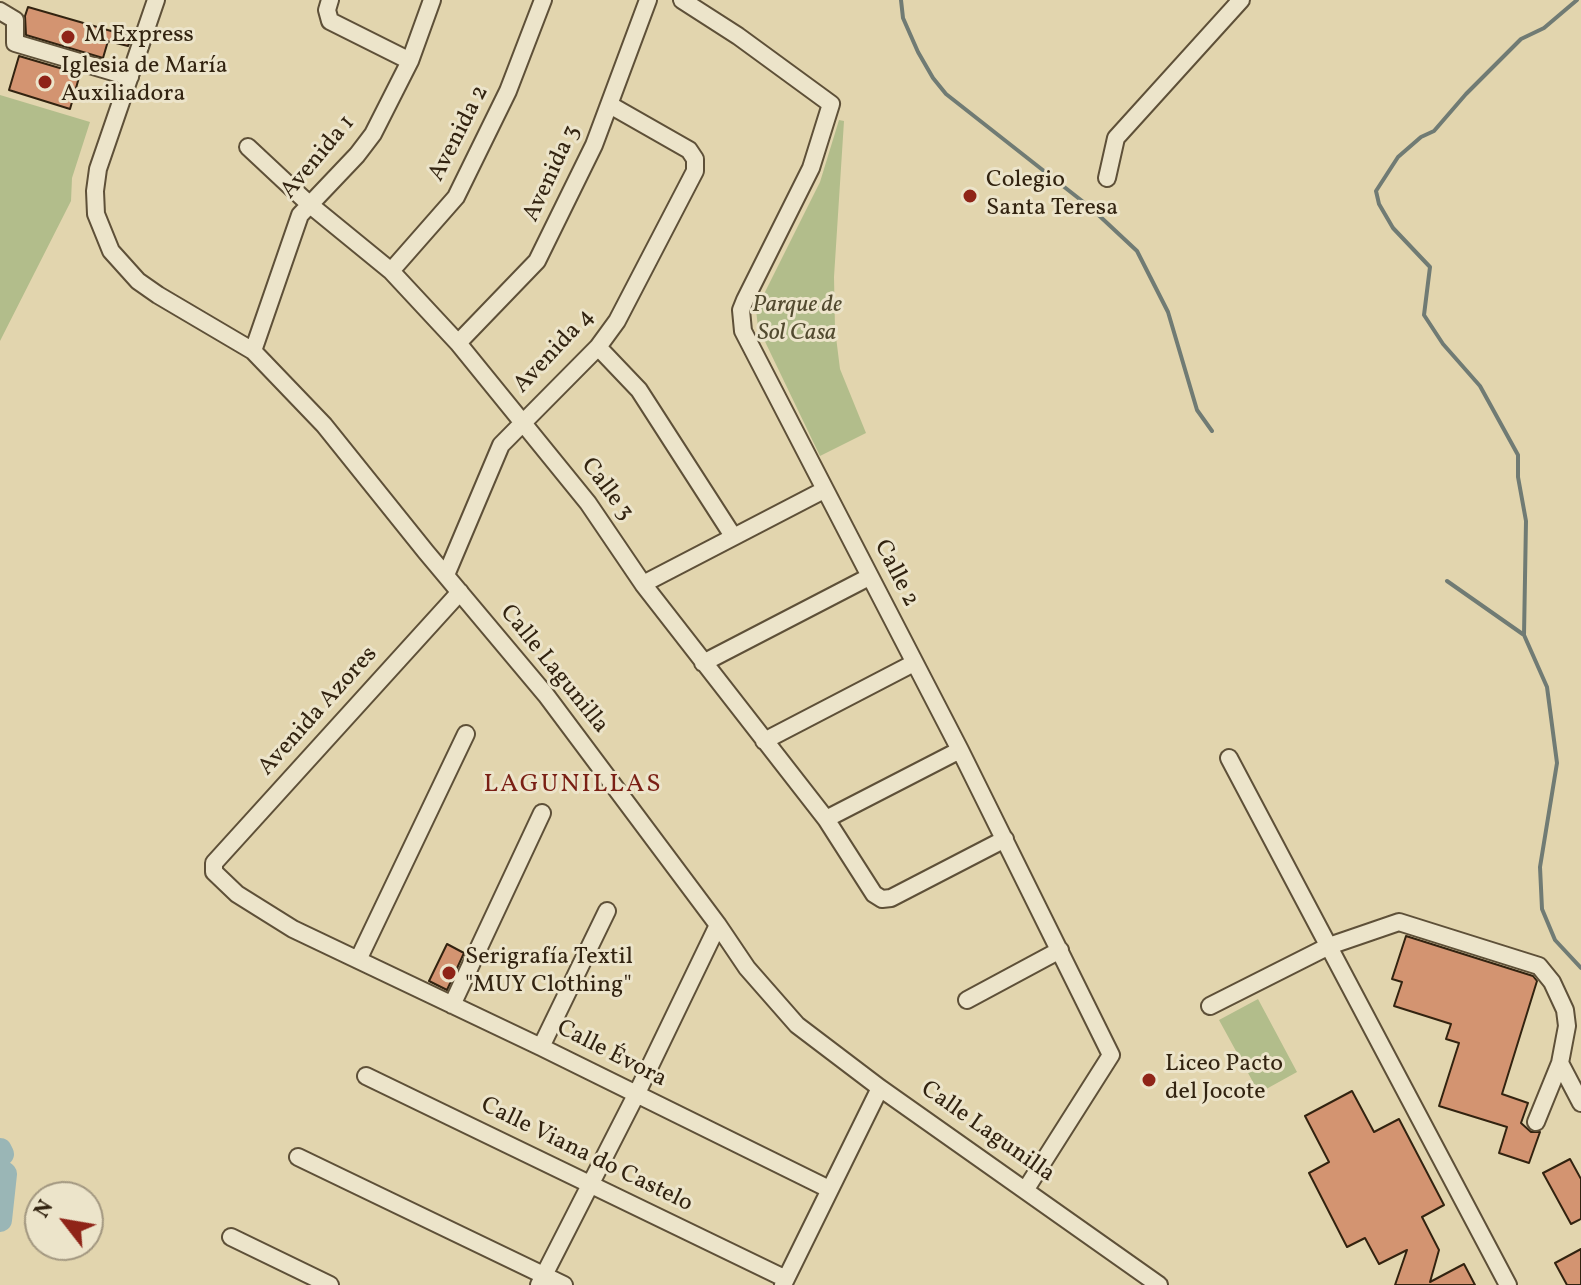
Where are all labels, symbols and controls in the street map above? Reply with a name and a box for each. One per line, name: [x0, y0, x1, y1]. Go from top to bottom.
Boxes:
place label: M Express: [84, 23, 194, 51]
marker: M Express: [59, 28, 77, 46]
place label: Iglesia de María Auxiliadora: [61, 54, 228, 110]
marker: Iglesia de María Auxiliadora: [36, 73, 54, 91]
street label: Avenida 2: [424, 81, 496, 187]
street label: Avenida 1: [276, 110, 362, 206]
street label: Avenida 3: [518, 121, 588, 227]
place label: Colegio Santa Teresa: [986, 168, 1118, 224]
marker: Colegio Santa Teresa: [961, 187, 979, 205]
park label: Parque de Sol Casa: [752, 293, 842, 349]
street label: Avenida 4: [509, 304, 601, 400]
street label: Calle 3: [573, 453, 639, 527]
street label: Calle 2: [866, 536, 924, 612]
street label: Calle Lagunilla: [492, 600, 614, 740]
street label: Avenida Azores: [253, 641, 385, 783]
district label: LAGUNILLAS: [483, 770, 663, 802]
place label: Serigrafía Textil "MUY Clothing": [465, 945, 633, 1001]
marker: Serigrafía Textil "MUY Clothing": [440, 964, 458, 982]
street label: Calle Évora: [551, 1015, 671, 1095]
place label: Liceo Pacto del Jocote: [1165, 1052, 1283, 1108]
marker: Liceo Pacto del Jocote: [1140, 1071, 1158, 1089]
street label: Calle Lagunilla: [914, 1076, 1060, 1190]
street label: Calle Viana do Castelo: [475, 1092, 697, 1220]
north arrow: [24, 1181, 104, 1261]
text: N: [27, 1195, 62, 1224]

